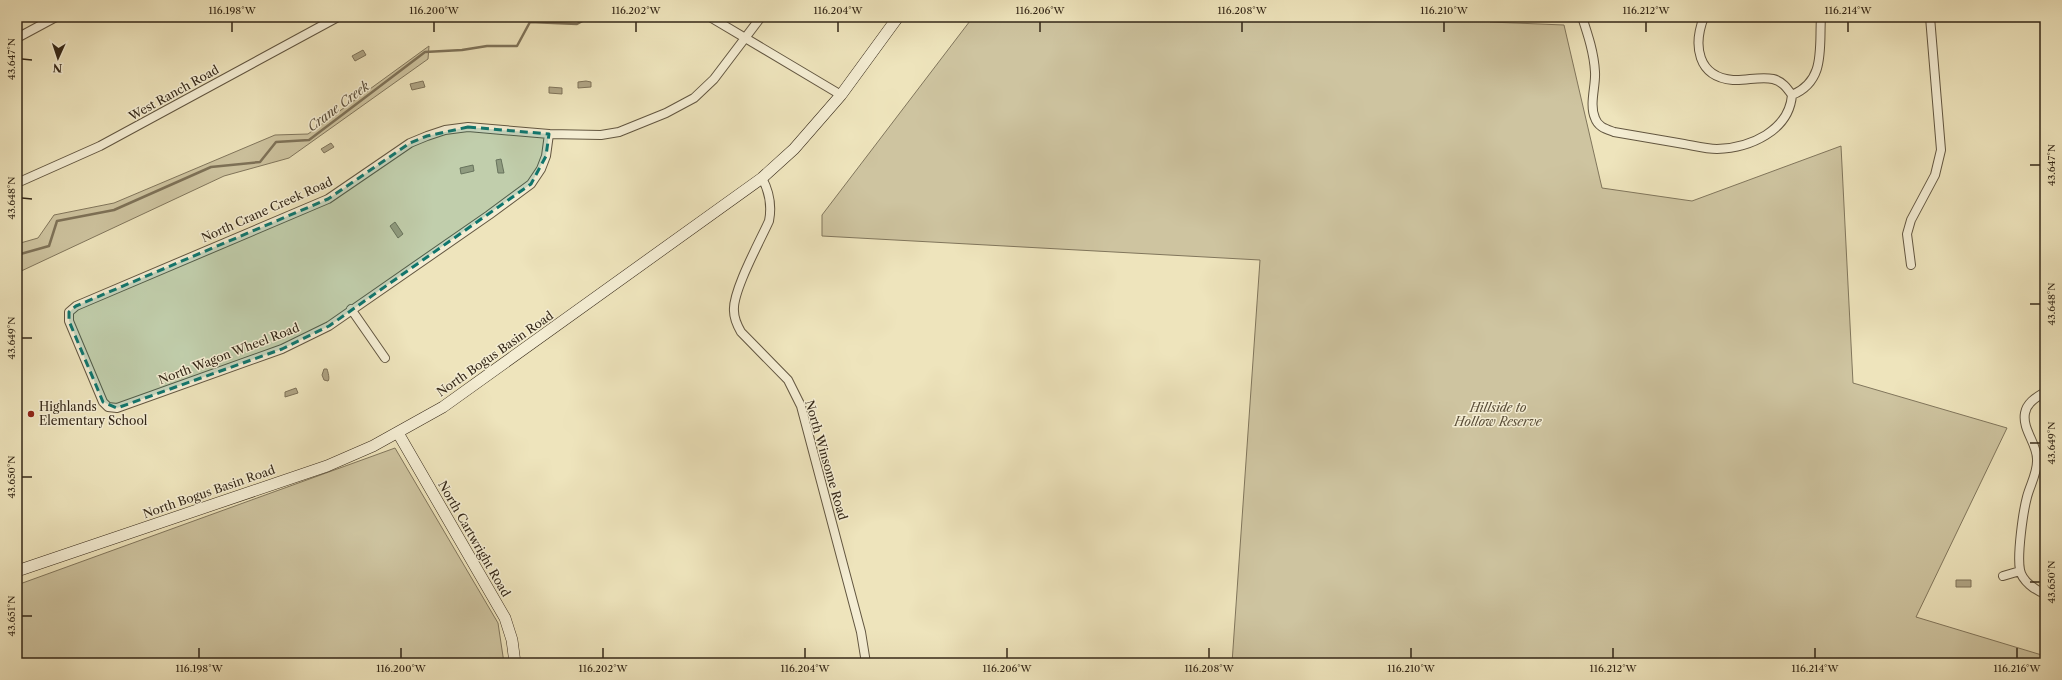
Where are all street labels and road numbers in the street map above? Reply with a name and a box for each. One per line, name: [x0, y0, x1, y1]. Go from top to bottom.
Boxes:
street label: West Ranch Road: [125, 61, 222, 124]
street label: North Crane Creek Road: [199, 174, 335, 245]
street label: North Bogus Basin Road: [434, 307, 556, 400]
street label: North Wagon Wheel Road: [156, 319, 302, 387]
street label: North Winsome Road: [802, 398, 851, 522]
street label: North Bogus Basin Road: [141, 462, 278, 521]
street label: North Cartwright Road: [435, 478, 514, 600]

